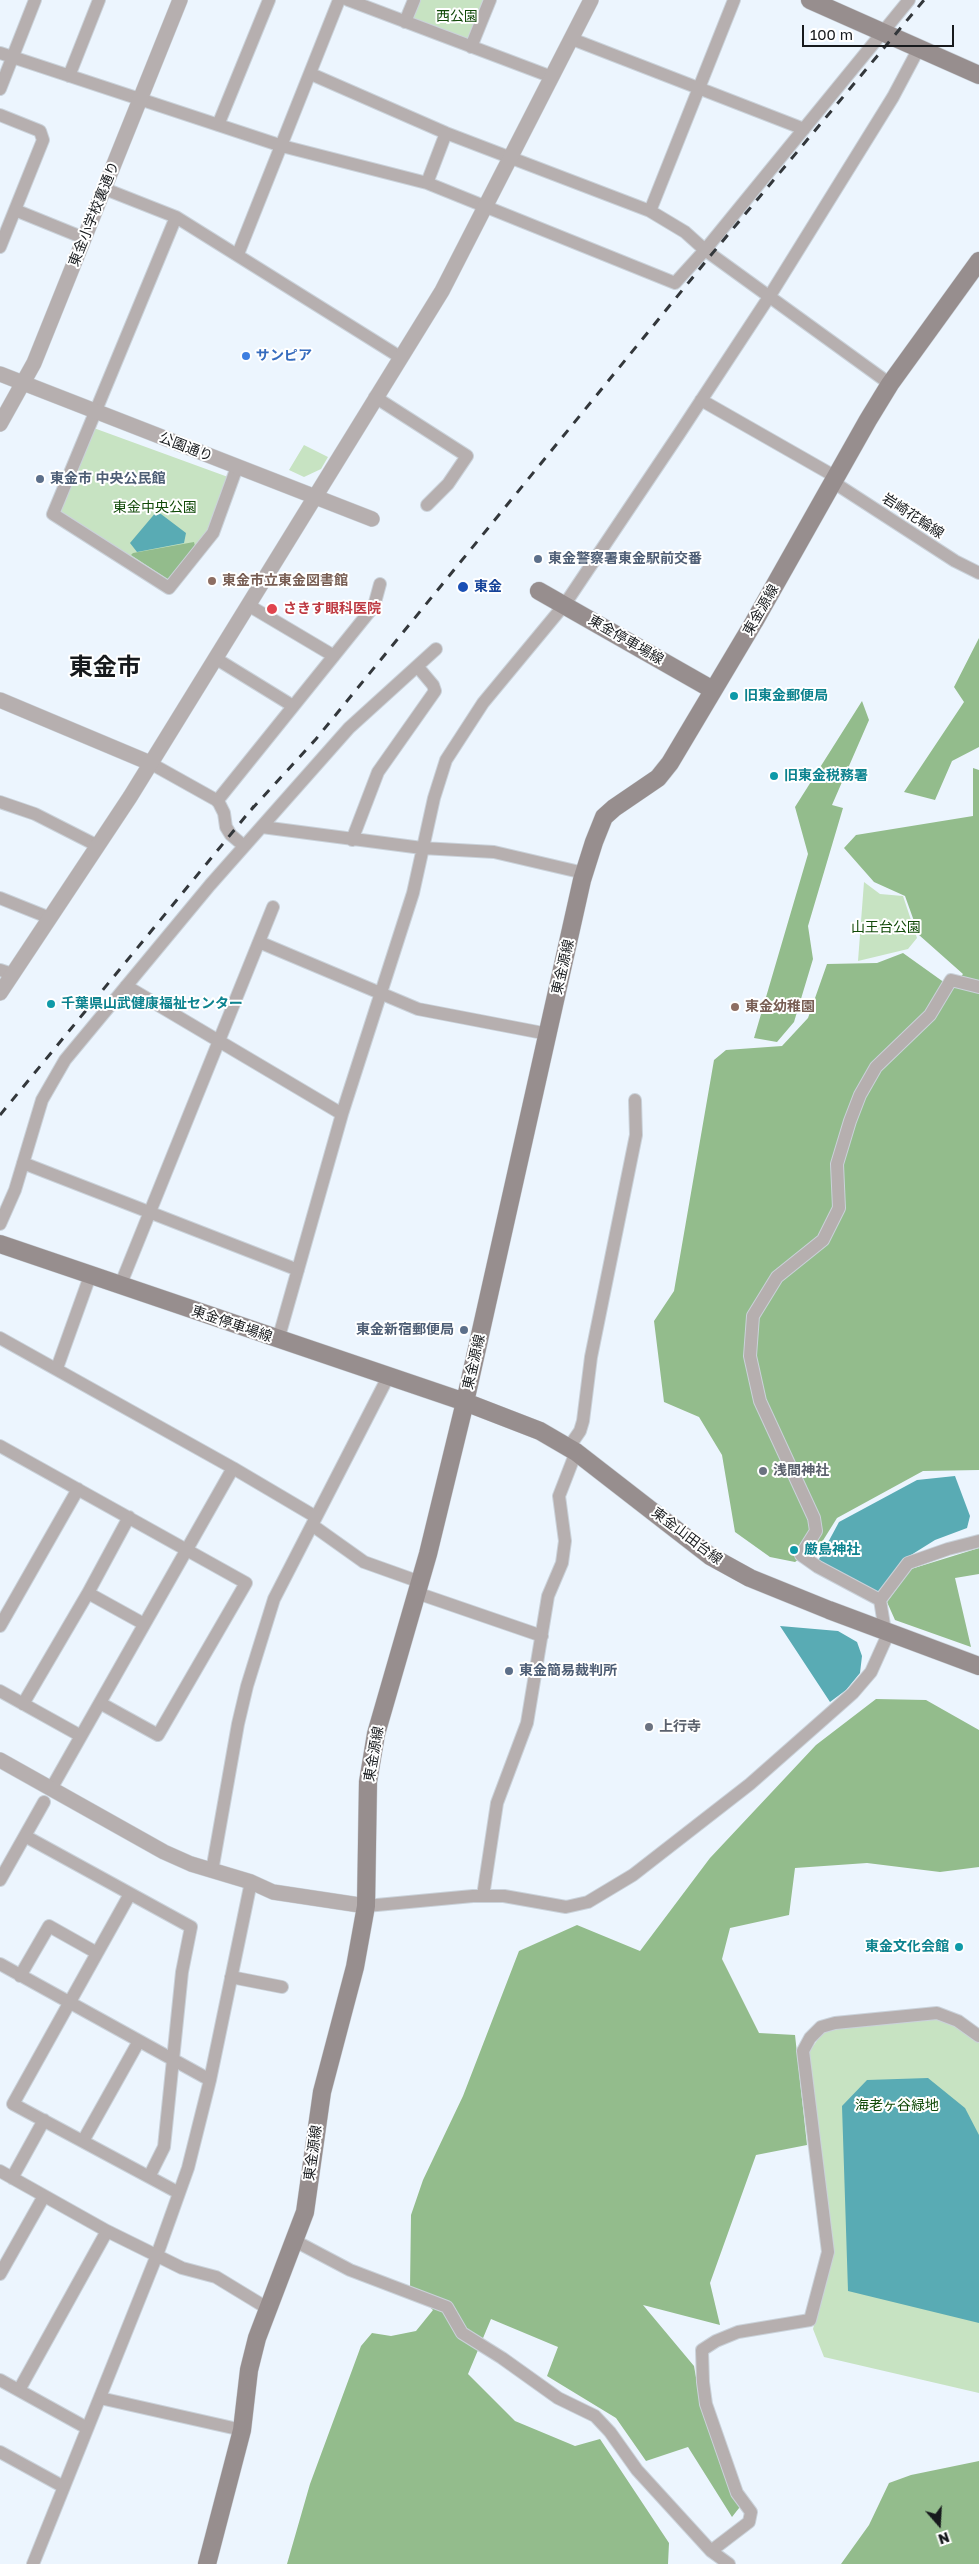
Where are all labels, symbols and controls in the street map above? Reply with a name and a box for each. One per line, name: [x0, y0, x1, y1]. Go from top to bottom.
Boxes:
park label: 西公園: [436, 9, 478, 25]
scale bar: [804, 15, 956, 47]
text: 100 m: [810, 25, 853, 43]
street label: 東金小学校裏通り: [65, 159, 123, 269]
place label: サンピア: [256, 348, 312, 364]
marker: サンピア: [240, 350, 252, 362]
street label: 公園通り: [157, 429, 215, 465]
place label: 東金市 中央公民館: [50, 471, 165, 487]
marker: 東金市 中央公民館: [34, 473, 46, 485]
street label: 岩崎花輪線: [879, 490, 947, 542]
park label: 東金中央公園: [113, 500, 197, 516]
place label: 東金警察署東金駅前交番: [548, 551, 702, 567]
marker: 東金警察署東金駅前交番: [532, 553, 544, 565]
place label: 東金市立東金図書館: [222, 573, 348, 589]
marker: 東金市立東金図書館: [206, 575, 218, 587]
place label: 東金: [474, 579, 502, 595]
marker: 東金: [456, 580, 470, 594]
street label: 東金源線: [740, 582, 782, 638]
place label: さきす眼科医院: [283, 601, 381, 617]
marker: さきす眼科医院: [265, 602, 279, 616]
street label: 東金停車場線: [585, 612, 667, 668]
district label: 東金市: [69, 653, 141, 681]
place label: 旧東金郵便局: [744, 688, 828, 704]
marker: 旧東金郵便局: [728, 690, 740, 702]
place label: 旧東金税務署: [784, 768, 868, 784]
marker: 旧東金税務署: [768, 770, 780, 782]
park label: 山王台公園: [851, 920, 921, 936]
street label: 東金源線: [549, 938, 577, 996]
place label: 千葉県山武健康福祉センター: [61, 996, 243, 1012]
marker: 千葉県山武健康福祉センター: [45, 998, 57, 1010]
place label: 東金幼稚園: [745, 999, 815, 1015]
marker: 東金幼稚園: [729, 1001, 741, 1013]
street label: 東金停車場線: [190, 1302, 274, 1346]
place label: 東金新宿郵便局: [356, 1322, 454, 1338]
marker: 東金新宿郵便局: [458, 1324, 470, 1336]
street label: 東金源線: [460, 1333, 488, 1391]
place label: 浅間神社: [773, 1463, 829, 1479]
marker: 浅間神社: [757, 1465, 769, 1477]
street label: 東金山田台線: [648, 1504, 726, 1568]
place label: 厳島神社: [804, 1542, 860, 1558]
marker: 厳島神社: [788, 1544, 800, 1556]
place label: 東金簡易裁判所: [519, 1663, 617, 1679]
marker: 東金簡易裁判所: [503, 1665, 515, 1677]
place label: 上行寺: [659, 1719, 701, 1735]
marker: 上行寺: [643, 1721, 655, 1733]
street label: 東金源線: [361, 1725, 387, 1783]
place label: 東金文化会館: [865, 1939, 949, 1955]
marker: 東金文化会館: [953, 1941, 965, 1953]
park label: 海老ヶ谷緑地: [855, 2098, 939, 2114]
street label: 東金源線: [301, 2124, 325, 2182]
north arrow: [914, 2499, 964, 2549]
text: N: [936, 2529, 952, 2548]

